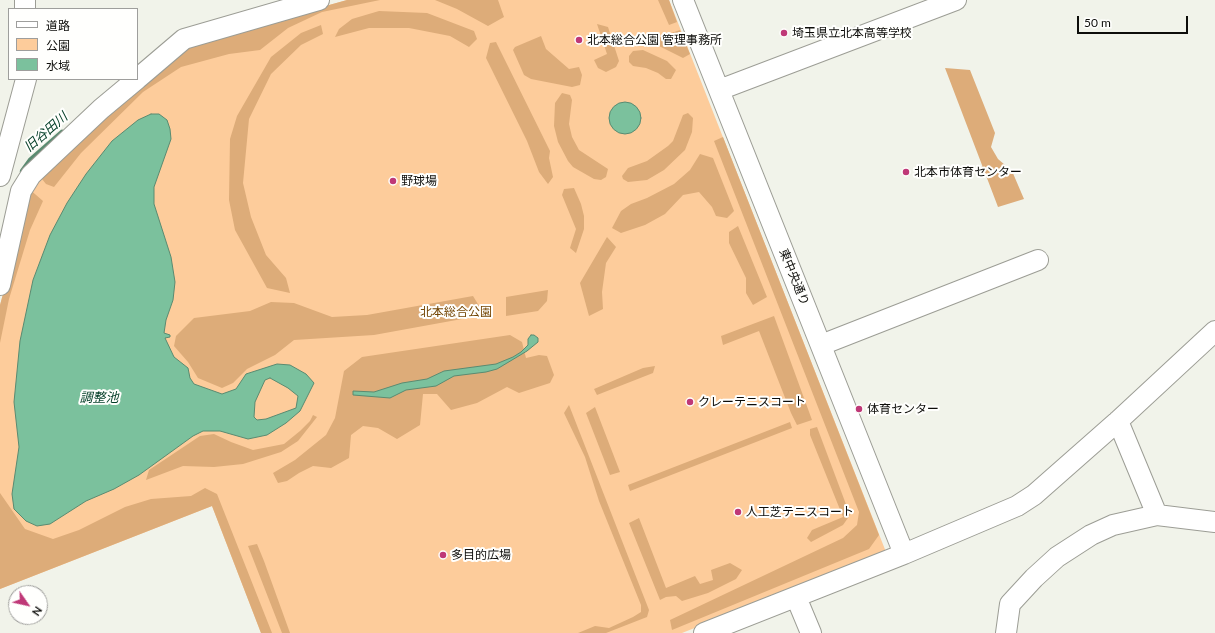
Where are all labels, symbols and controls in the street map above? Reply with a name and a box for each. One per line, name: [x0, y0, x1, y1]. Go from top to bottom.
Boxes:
legend: [8, 8, 138, 80]
scale bar: [1079, 8, 1190, 34]
text: 50 m: [1084, 15, 1111, 30]
text: 道路: [46, 18, 70, 33]
place label: 埼玉県立北本高等学校: [792, 26, 912, 40]
marker: 埼玉県立北本高等学校: [779, 28, 789, 38]
place label: 北本総合公園 管理事務所: [587, 33, 722, 47]
marker: 北本総合公園 管理事務所: [574, 35, 584, 45]
text: 公園: [46, 38, 70, 53]
text: 水域: [46, 58, 70, 73]
water label: 旧谷田川: [21, 109, 71, 155]
place label: 北本市体育センター: [914, 165, 1022, 179]
marker: 北本市体育センター: [901, 167, 911, 177]
place label: 野球場: [401, 174, 437, 188]
marker: 野球場: [388, 176, 398, 186]
street label: 東中央通り: [776, 246, 812, 308]
park label: 北本総合公園: [420, 305, 492, 319]
water label: 調整池: [80, 390, 118, 406]
place label: クレーテニスコート: [698, 395, 806, 409]
marker: クレーテニスコート: [685, 397, 695, 407]
place label: 体育センター: [867, 402, 939, 416]
marker: 体育センター: [854, 404, 864, 414]
place label: 人工芝テニスコート: [746, 505, 854, 519]
marker: 人工芝テニスコート: [733, 507, 743, 517]
place label: 多目的広場: [451, 548, 511, 562]
marker: 多目的広場: [438, 550, 448, 560]
north arrow: [8, 585, 48, 625]
text: N: [30, 604, 45, 619]

